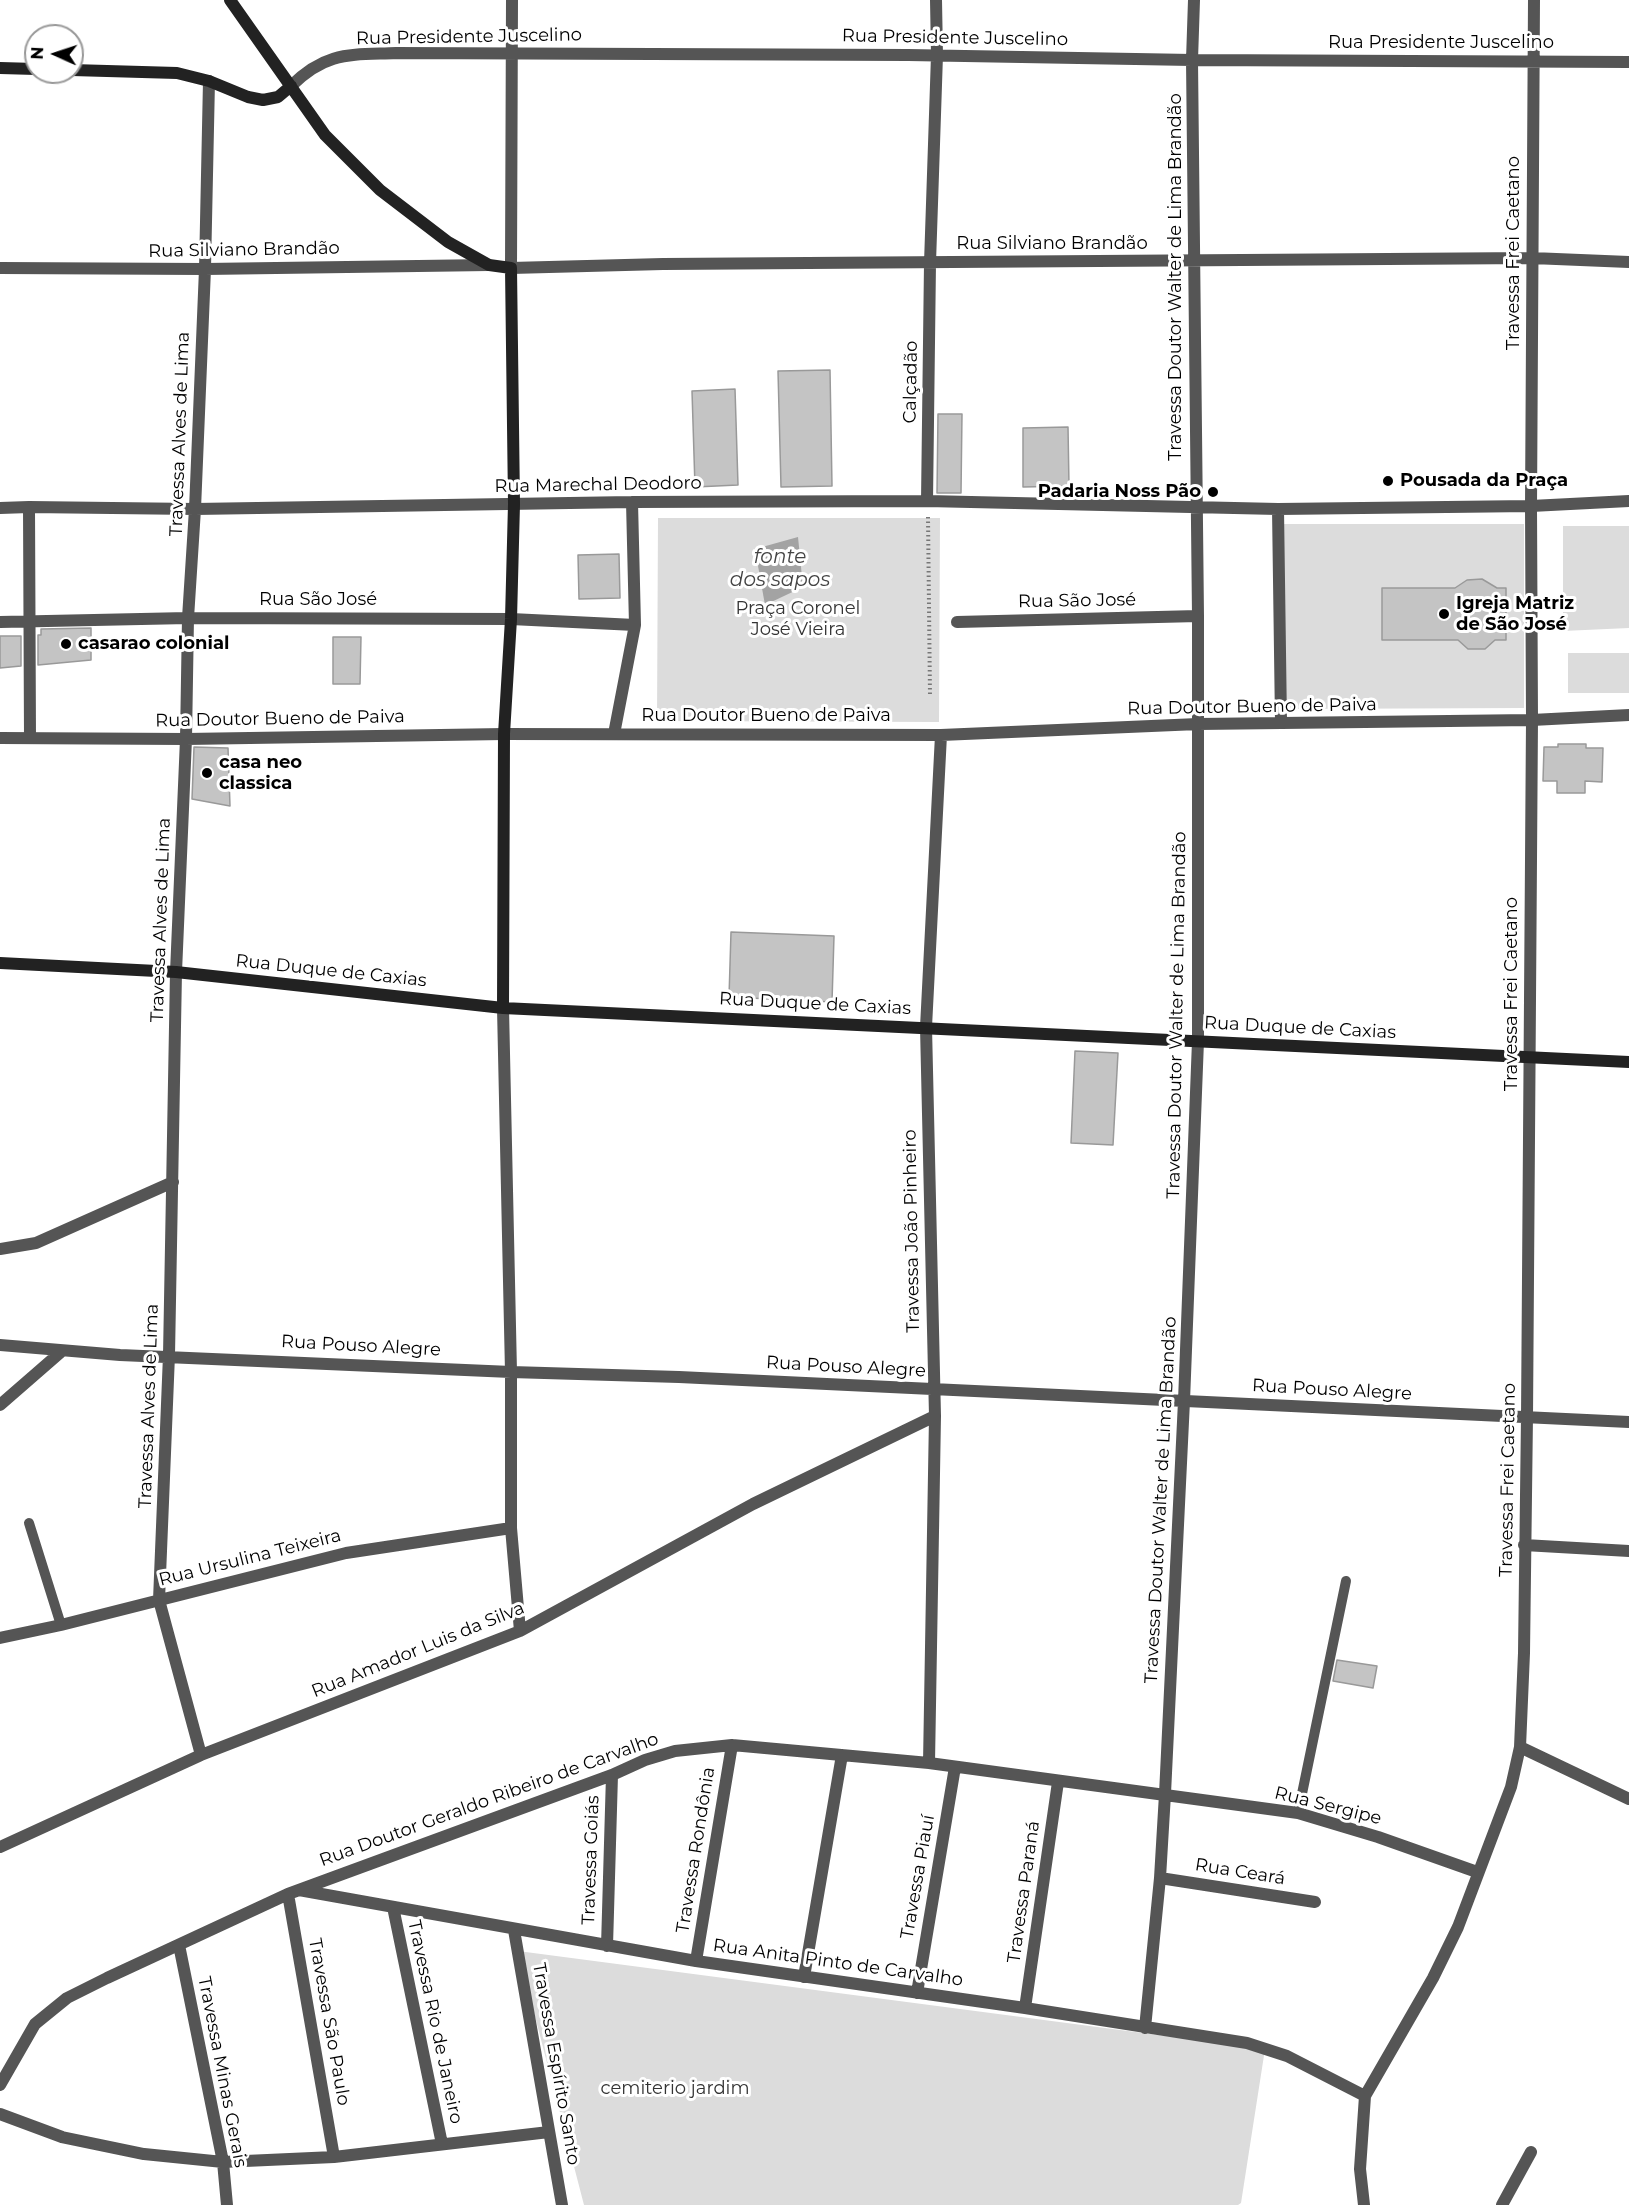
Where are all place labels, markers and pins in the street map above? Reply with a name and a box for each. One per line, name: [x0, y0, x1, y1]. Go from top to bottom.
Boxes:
place label: Pousada da Praça: [1400, 470, 1568, 492]
marker: Pousada da Praça: [1381, 474, 1395, 488]
place label: Padaria Noss Pão: [1038, 481, 1201, 503]
marker: Padaria Noss Pão: [1206, 485, 1220, 499]
place label: Igreja Matriz de São José: [1456, 593, 1574, 636]
marker: Igreja Matriz de São José: [1437, 607, 1451, 621]
place label: casarao colonial: [78, 633, 229, 655]
marker: casarao colonial: [59, 637, 73, 651]
place label: casa neo classica: [219, 752, 302, 795]
marker: casa neo classica: [200, 766, 214, 780]

